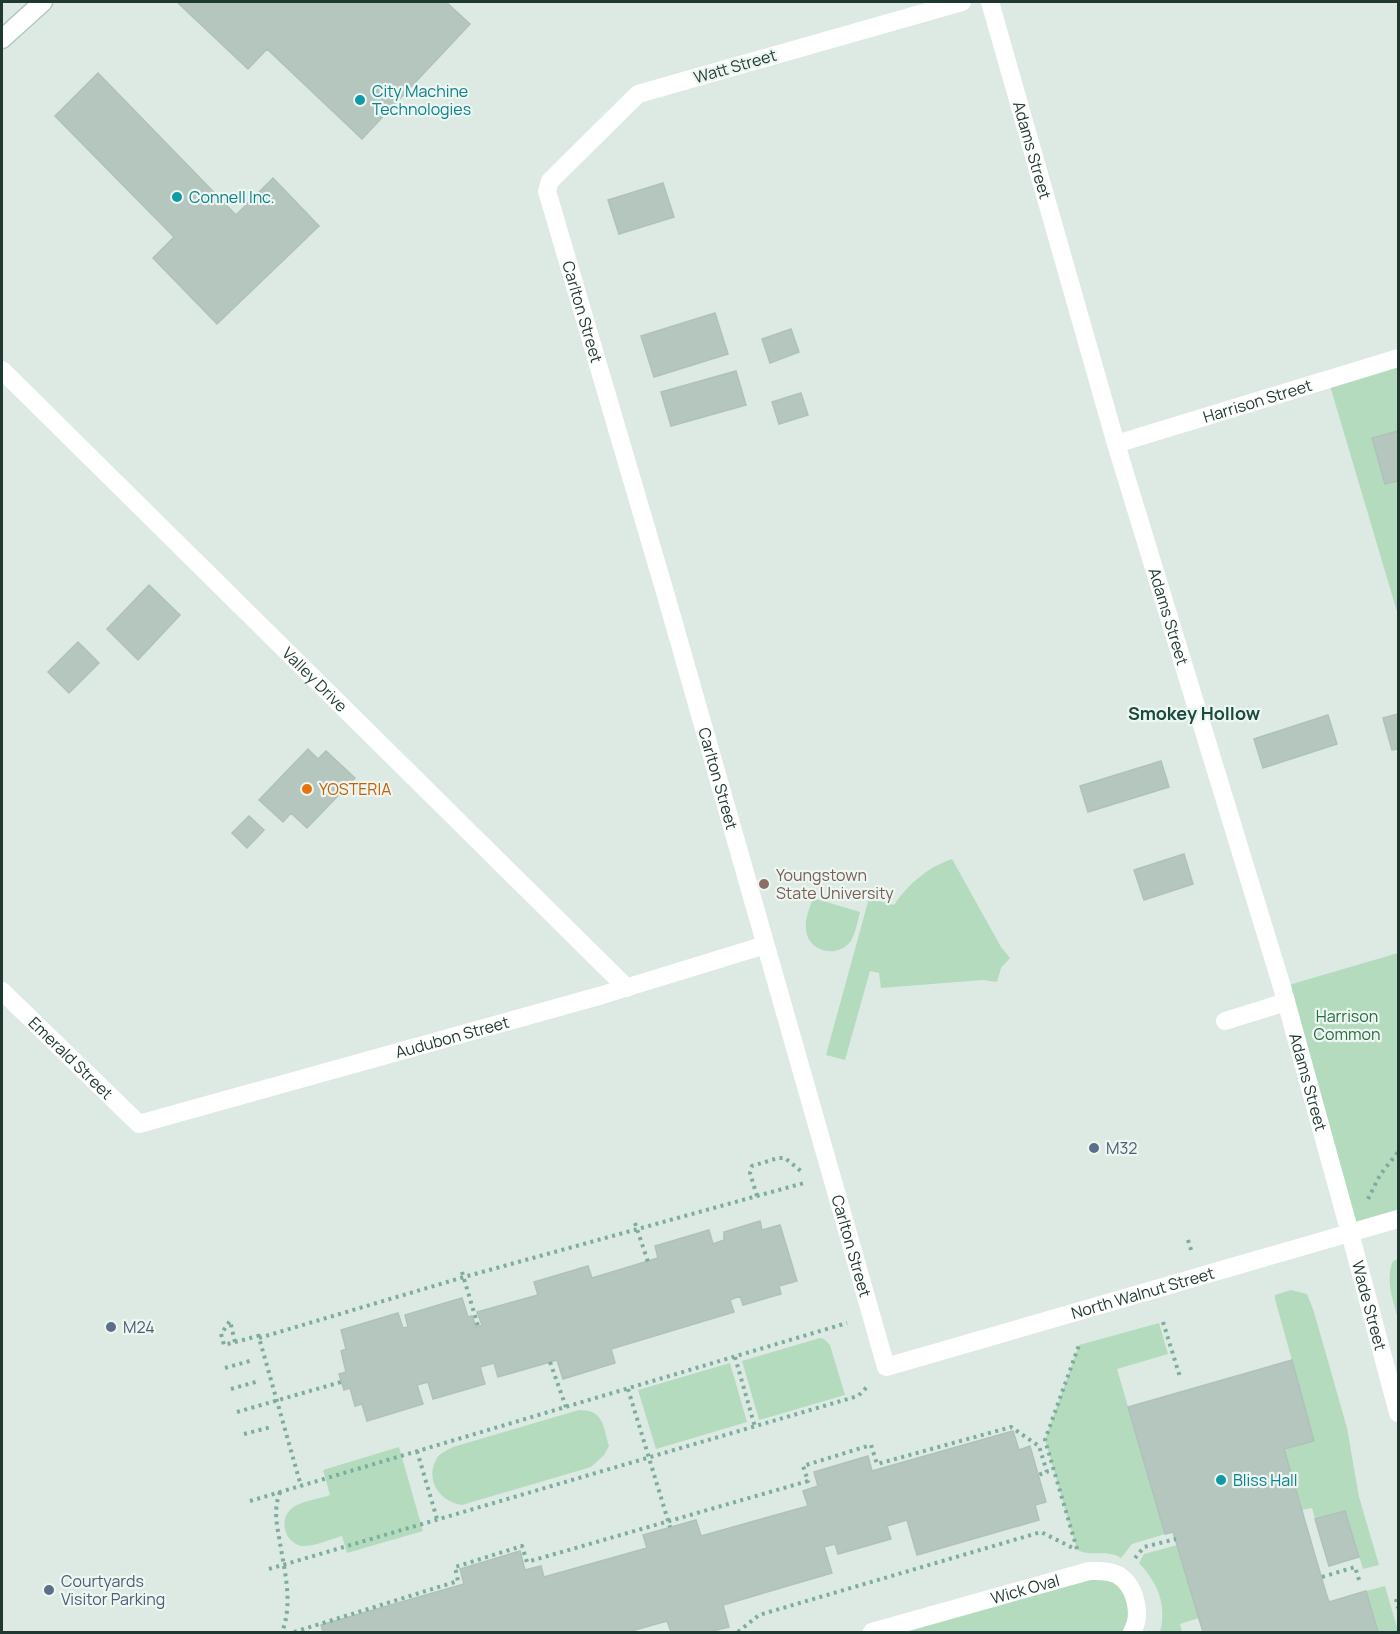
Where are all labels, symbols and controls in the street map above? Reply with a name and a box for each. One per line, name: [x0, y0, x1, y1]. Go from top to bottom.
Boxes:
street label: Watt Street: [691, 44, 779, 88]
place label: City Machine Technologies: [372, 80, 471, 120]
marker: City Machine Technologies: [353, 93, 367, 107]
street label: Adams Street: [1008, 99, 1057, 202]
place label: Connell Inc.: [189, 186, 275, 208]
marker: Connell Inc.: [170, 190, 184, 204]
street label: Carlton Street: [557, 258, 608, 365]
street label: Harrison Street: [1200, 374, 1315, 428]
street label: Adams Street: [1143, 565, 1194, 668]
street label: Valley Drive: [277, 642, 352, 717]
district label: Smokey Hollow: [1128, 701, 1261, 725]
street label: Carlton Street: [693, 725, 743, 832]
place label: YOSTERIA: [319, 778, 391, 800]
marker: YOSTERIA: [300, 782, 314, 796]
place label: Youngstown State University: [776, 864, 894, 904]
marker: Youngstown State University: [757, 877, 771, 891]
park label: Harrison Common: [1314, 1005, 1380, 1045]
street label: Audubon Street: [393, 1011, 512, 1063]
street label: Emerald Street: [24, 1012, 118, 1104]
street label: Adams Street: [1284, 1031, 1332, 1134]
place label: M32: [1106, 1137, 1137, 1159]
marker: M32: [1087, 1141, 1101, 1155]
street label: Carlton Street: [826, 1192, 876, 1300]
street label: Wade Street: [1347, 1258, 1392, 1353]
street label: North Walnut Street: [1068, 1262, 1217, 1324]
place label: M24: [123, 1316, 155, 1338]
marker: M24: [104, 1320, 118, 1334]
place label: Bliss Hall: [1233, 1469, 1298, 1491]
marker: Bliss Hall: [1214, 1473, 1228, 1487]
street label: Wick Oval: [988, 1569, 1062, 1609]
place label: Courtyards Visitor Parking: [61, 1570, 165, 1610]
marker: Courtyards Visitor Parking: [42, 1583, 56, 1597]

